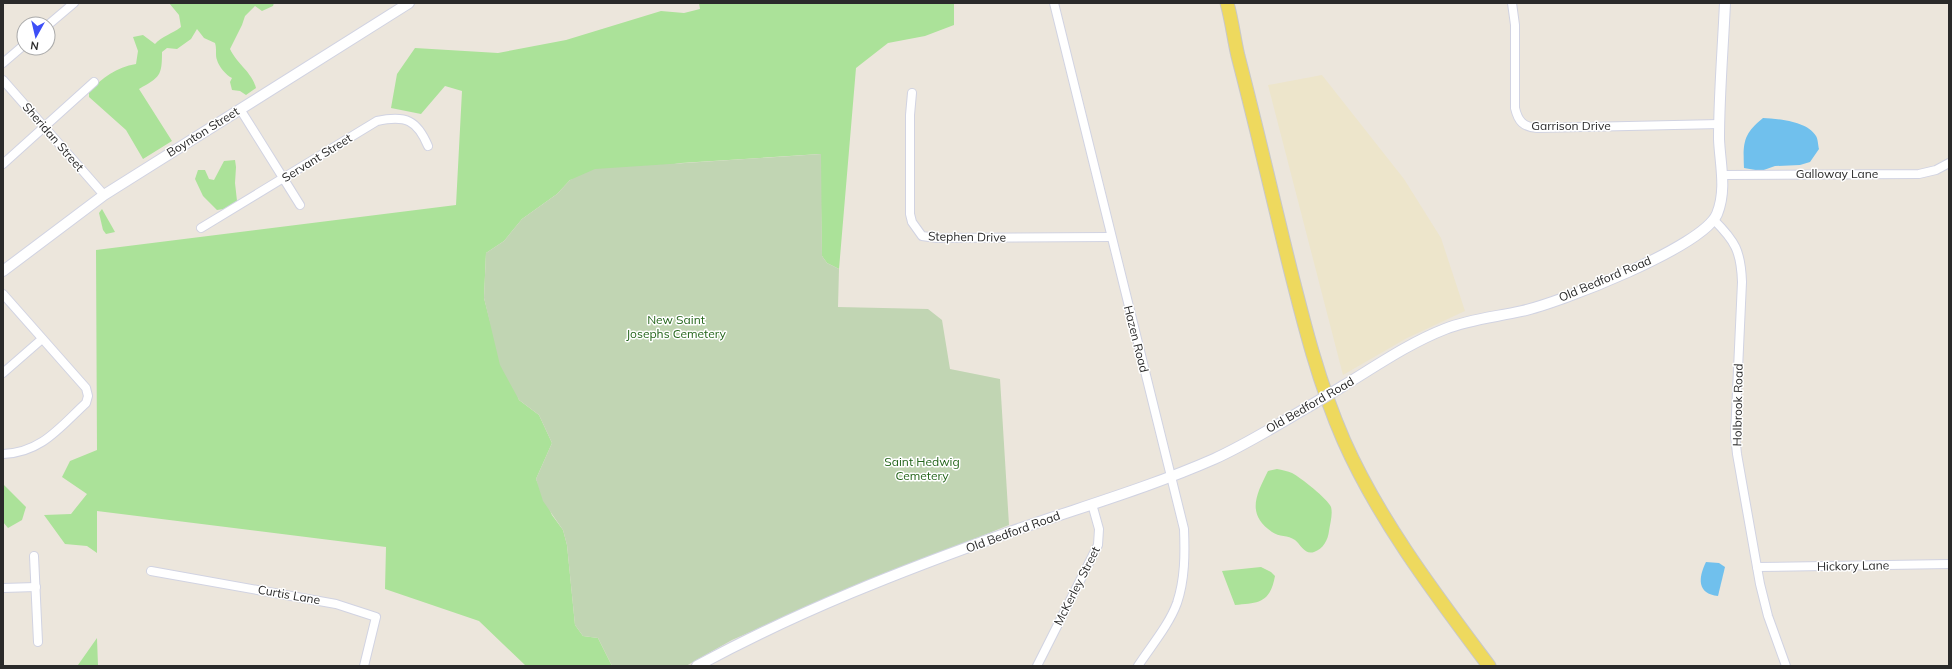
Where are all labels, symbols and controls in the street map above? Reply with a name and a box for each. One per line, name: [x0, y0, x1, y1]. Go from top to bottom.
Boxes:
north arrow: [16, 16, 56, 56]
text: N: [30, 38, 40, 53]
street label: Sheridan Street: [20, 99, 87, 174]
street label: Boynton Street: [164, 103, 242, 160]
street label: Garrison Drive: [1531, 118, 1611, 133]
street label: Servant Street: [279, 130, 355, 185]
street label: Galloway Lane: [1796, 166, 1878, 181]
street label: Stephen Drive: [928, 228, 1006, 245]
street label: Old Bedford Road: [1556, 252, 1653, 305]
street label: Hazen Road: [1121, 304, 1152, 374]
park label: New Saint Josephs Cemetery: [626, 312, 726, 341]
street label: Holbrook Road: [1729, 363, 1746, 447]
street label: Old Bedford Road: [1263, 373, 1356, 436]
park label: Saint Hedwig Cemetery: [884, 454, 960, 483]
street label: Old Bedford Road: [964, 508, 1062, 556]
street label: McKerley Street: [1050, 544, 1103, 628]
street label: Hickory Lane: [1817, 557, 1889, 574]
street label: Curtis Lane: [257, 582, 321, 607]

